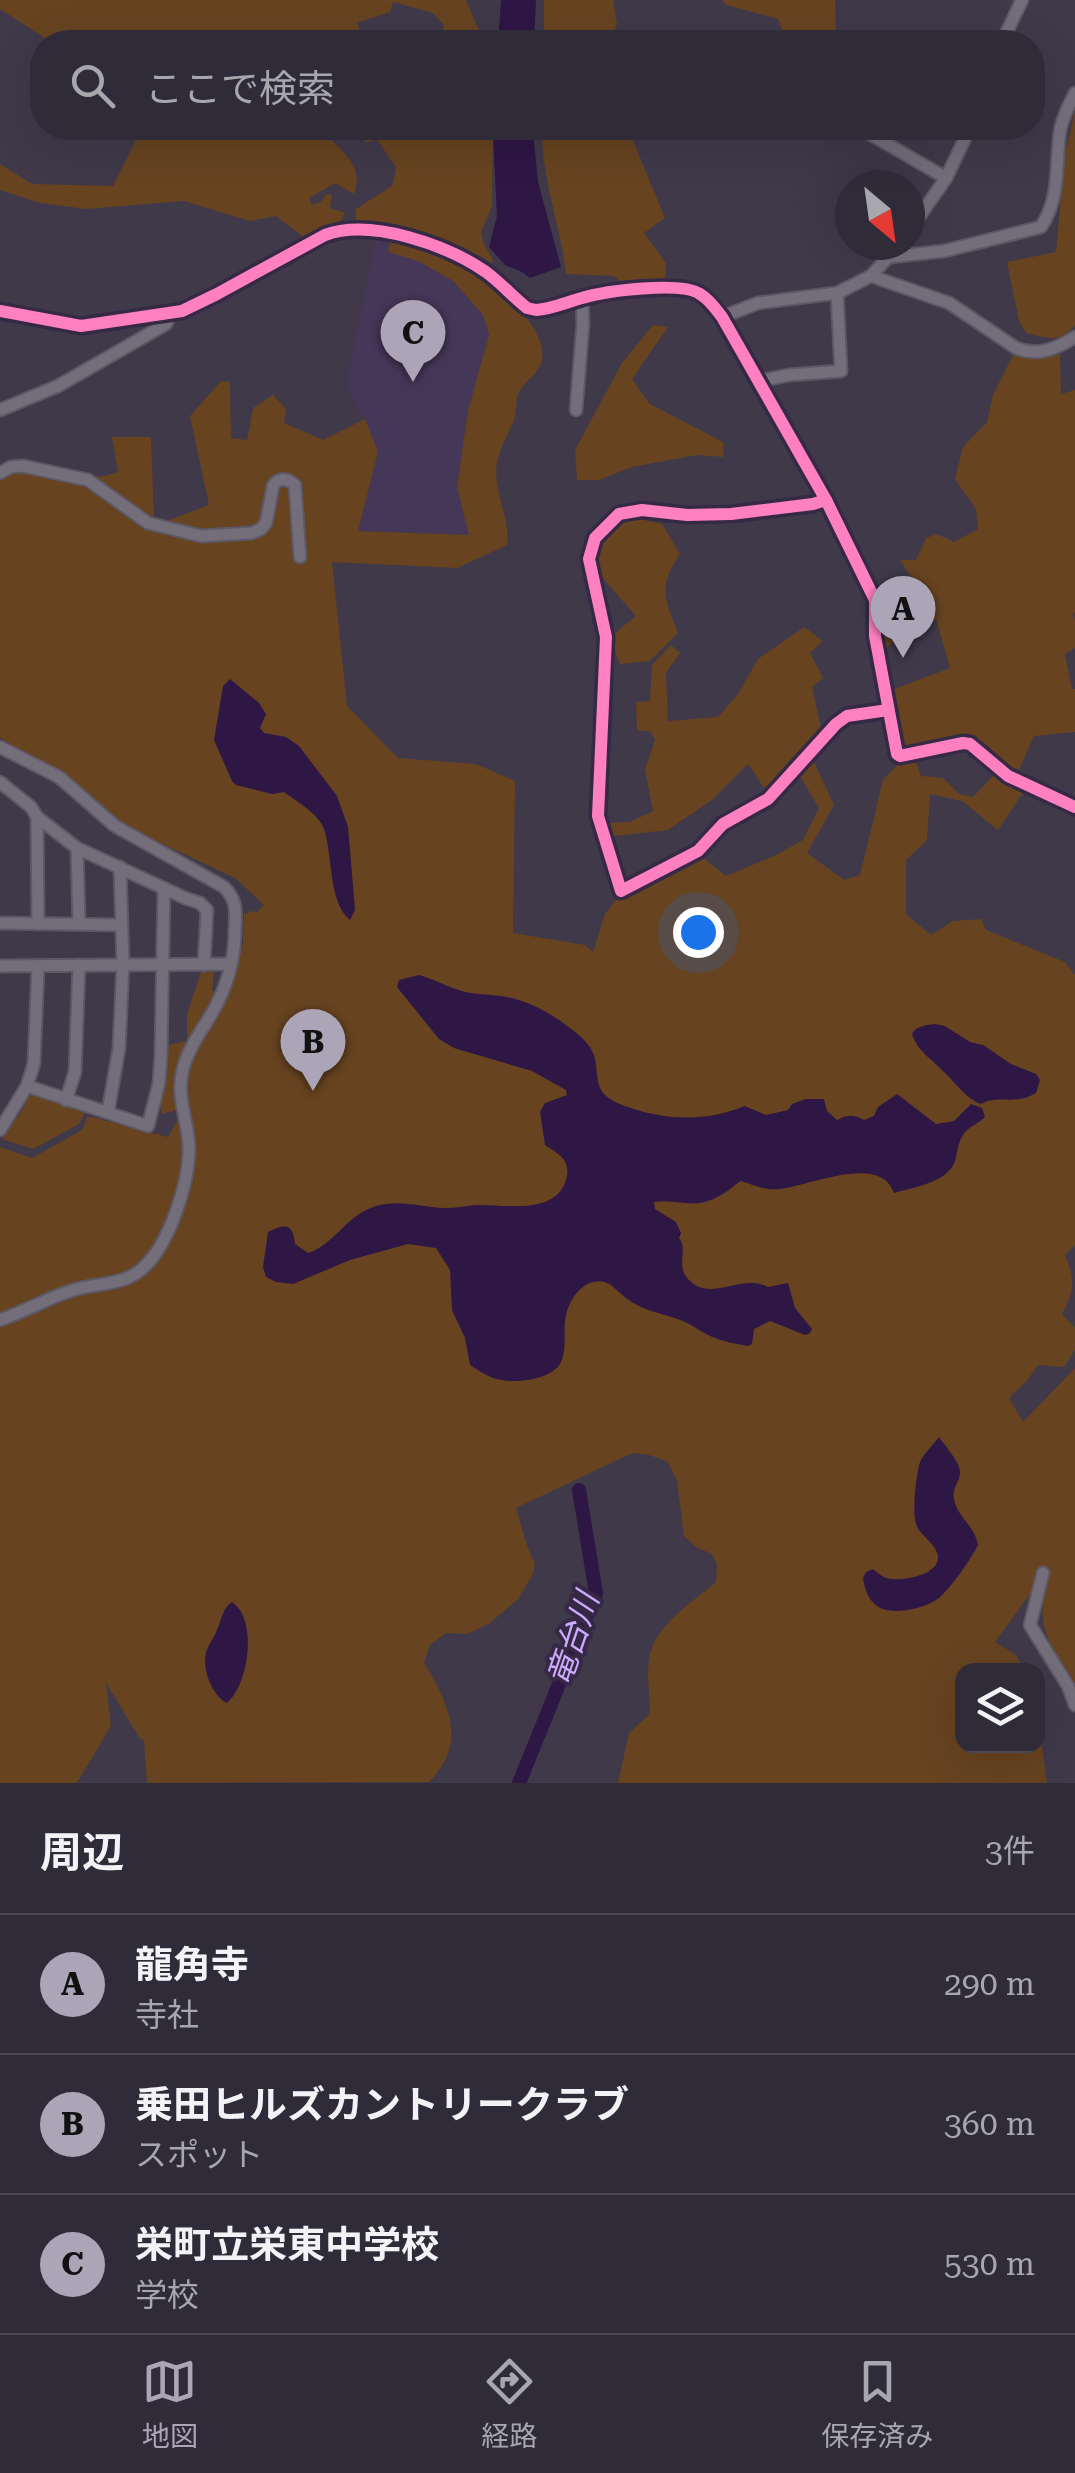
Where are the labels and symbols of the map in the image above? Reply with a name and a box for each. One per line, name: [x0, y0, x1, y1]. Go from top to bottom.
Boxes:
north arrow: [835, 170, 925, 260]
pin: C: [380, 300, 446, 382]
pin: A: [870, 576, 936, 658]
your location: [673, 907, 724, 958]
pin: B: [280, 1008, 346, 1091]
water label: 竜台川: [539, 1585, 608, 1691]

